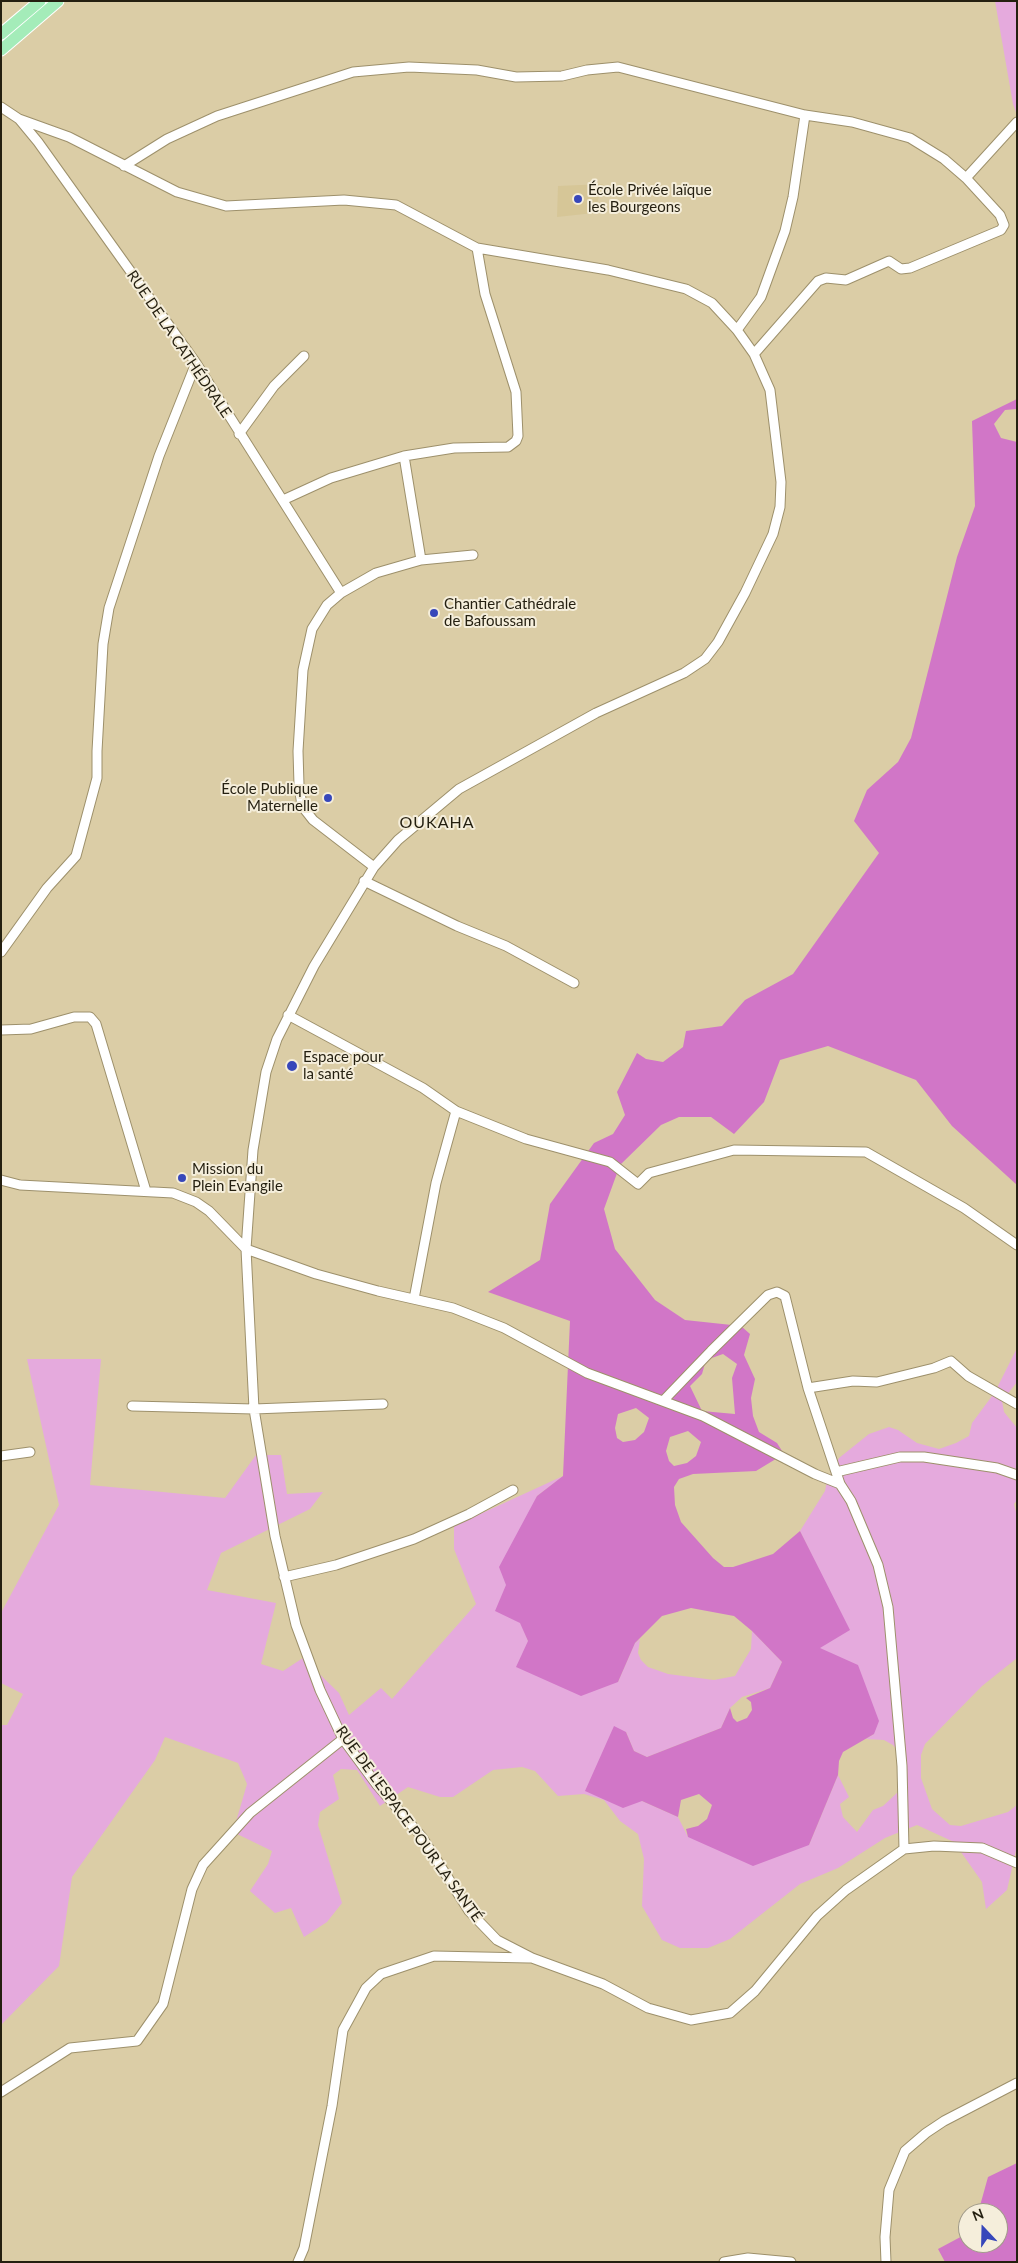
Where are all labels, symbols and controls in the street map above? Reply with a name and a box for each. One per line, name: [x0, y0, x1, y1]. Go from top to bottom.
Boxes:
place label: École Privée laïque les Bourgeons: [588, 181, 712, 216]
marker: École Privée laïque les Bourgeons: [572, 193, 584, 205]
street label: RUE DE LA CATHÉDRALE: [123, 267, 235, 421]
place label: Chantier Cathédrale de Bafoussam: [444, 595, 576, 630]
marker: Chantier Cathédrale de Bafoussam: [428, 607, 440, 619]
place label: École Publique Maternelle: [221, 780, 318, 815]
marker: École Publique Maternelle: [322, 792, 334, 804]
district label: OUKAHA: [399, 813, 475, 833]
place label: Espace pour la santé: [303, 1048, 383, 1083]
marker: Espace pour la santé: [285, 1059, 299, 1073]
place label: Mission du Plein Evangile: [192, 1160, 283, 1195]
marker: Mission du Plein Evangile: [176, 1172, 188, 1184]
street label: RUE DE L'ESPACE POUR LA SANTÉ: [332, 1723, 486, 1925]
north arrow: [958, 2203, 1008, 2253]
text: N: [970, 2205, 986, 2224]

